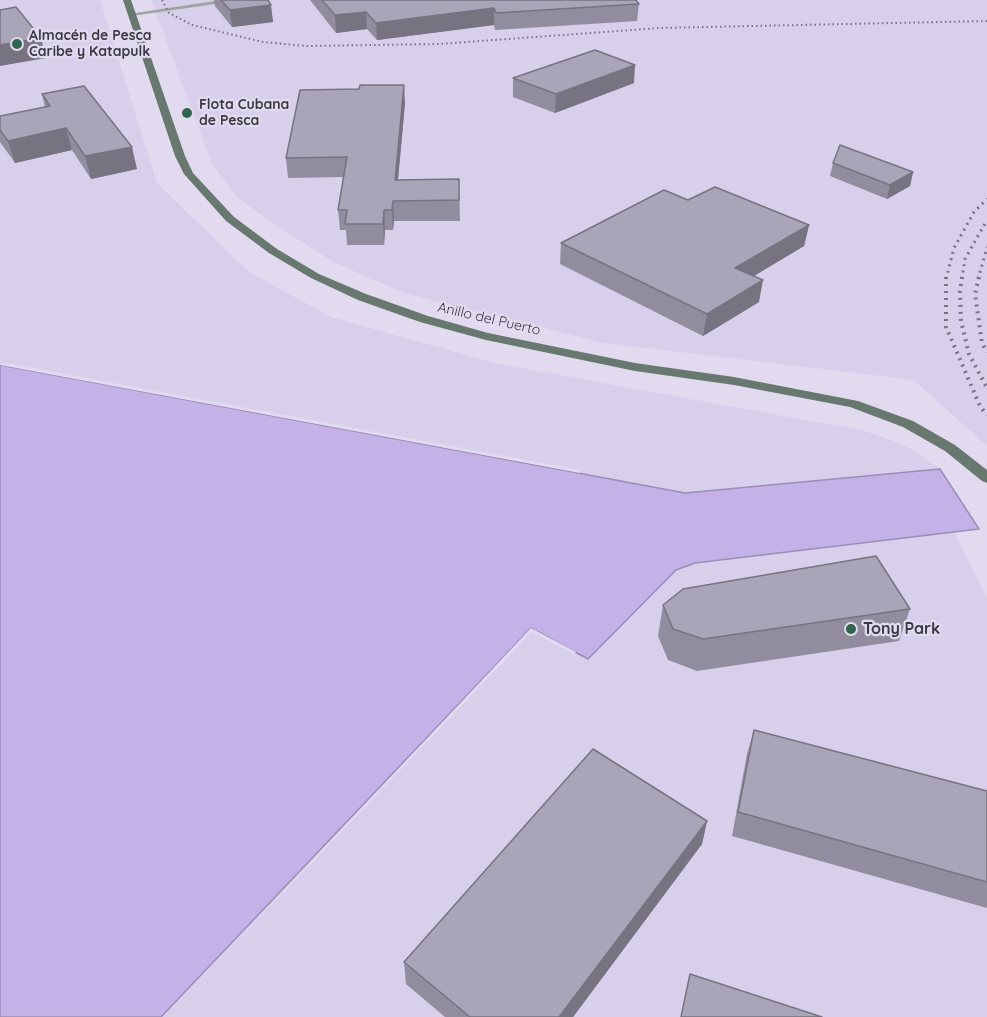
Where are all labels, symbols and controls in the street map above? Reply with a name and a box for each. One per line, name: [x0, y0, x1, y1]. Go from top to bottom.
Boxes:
place label: Almacén de Pesca Caribe y Katapulk: [29, 28, 152, 60]
marker: Almacén de Pesca Caribe y Katapulk: [10, 37, 24, 51]
place label: Flota Cubana de Pesca: [199, 97, 289, 130]
marker: Flota Cubana de Pesca: [180, 106, 194, 120]
street label: Anillo del Puerto: [436, 299, 542, 339]
place label: Tony Park: [863, 619, 940, 639]
marker: Tony Park: [844, 622, 858, 636]

